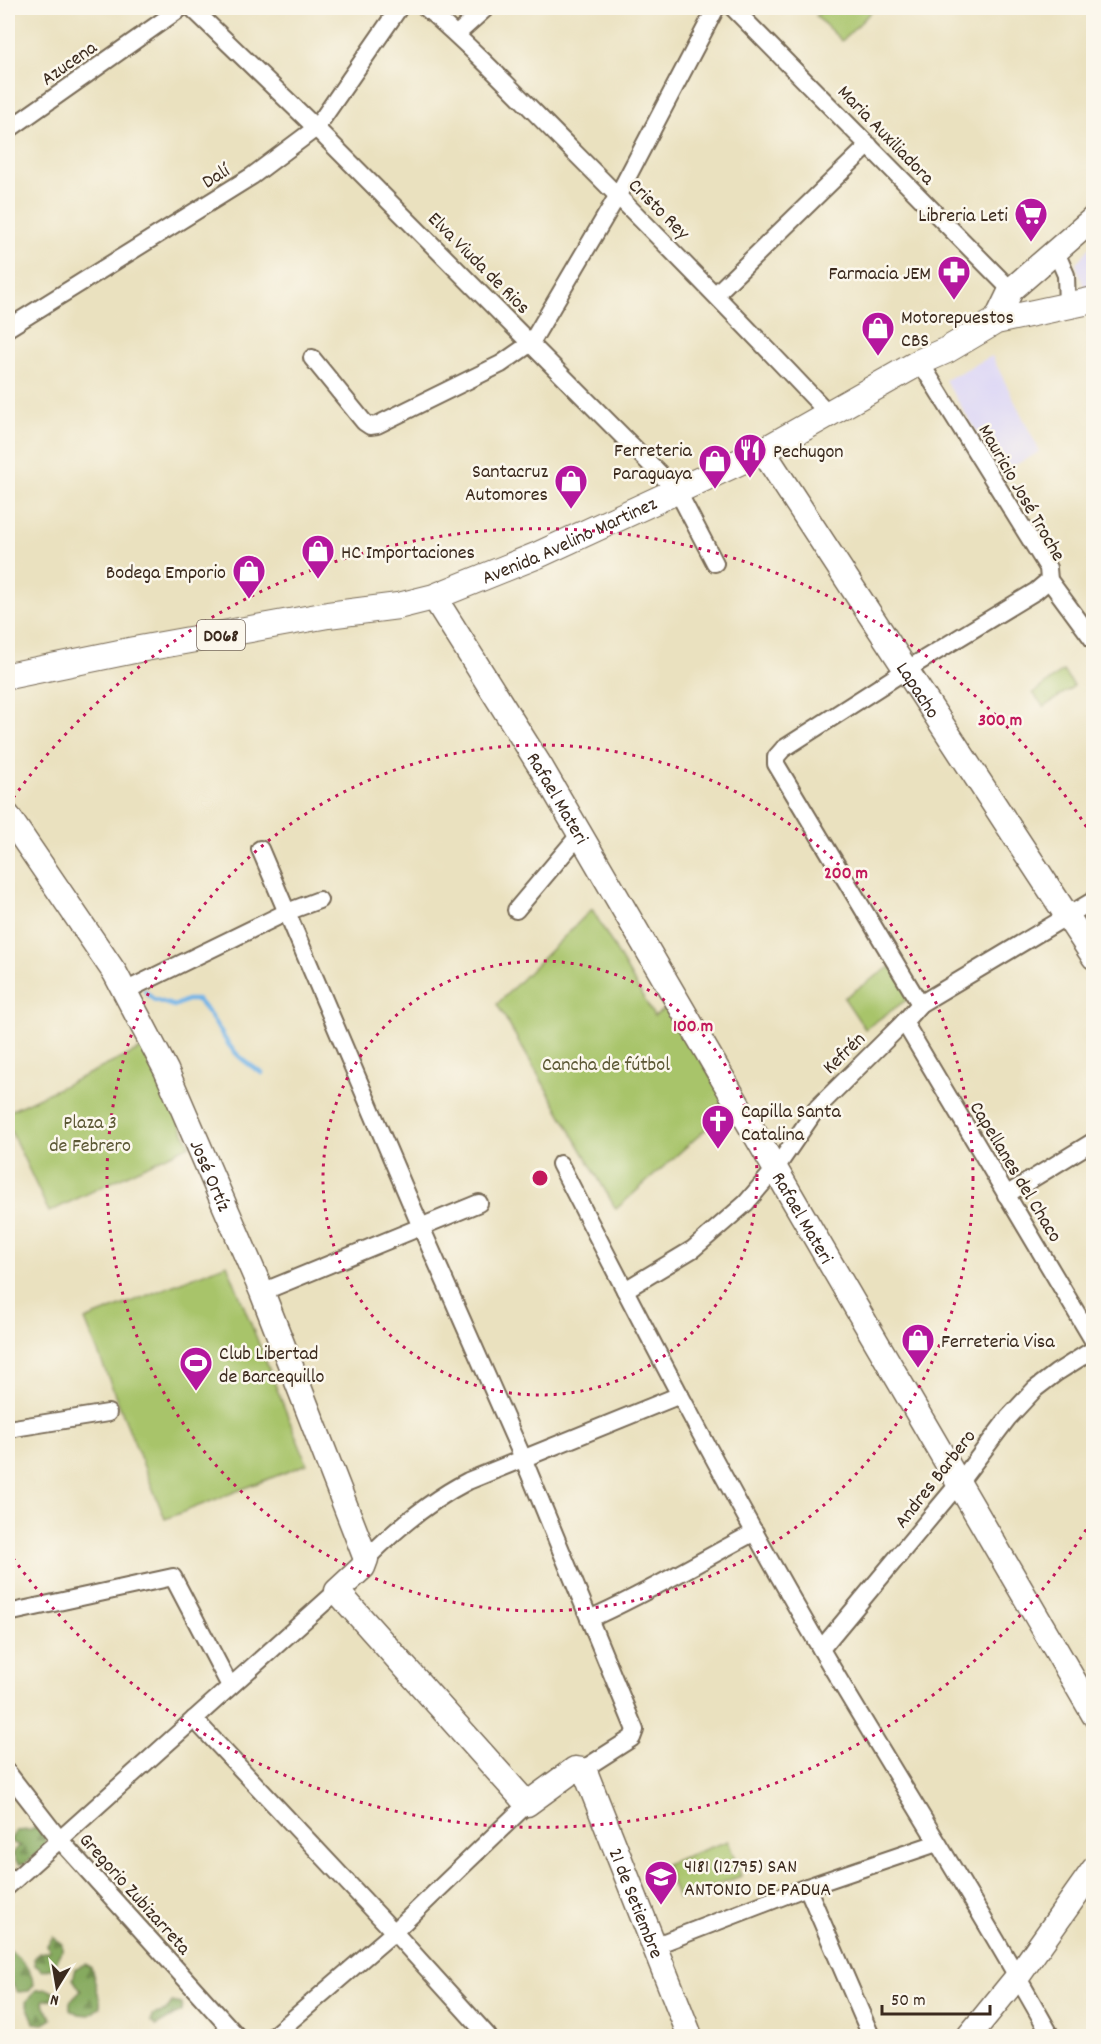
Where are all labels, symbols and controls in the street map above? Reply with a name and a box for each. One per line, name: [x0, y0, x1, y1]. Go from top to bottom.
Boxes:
street label: Azucena: [36, 35, 104, 94]
street label: Maria Auxiliadora: [830, 80, 940, 193]
street label: Dalí: [197, 158, 237, 197]
street label: Cristo Rey: [621, 173, 696, 248]
supermarket icon: Libreria Leti: [1013, 196, 1049, 243]
place label: Libreria Leti: [918, 203, 1008, 231]
street label: Elva Viuda de Rios: [420, 207, 535, 322]
pharmacy icon: Farmacia JEM: [936, 254, 972, 301]
place label: Farmacia JEM: [828, 261, 931, 289]
place label: Motorepuestos CBS: [901, 305, 1014, 356]
shop icon: Motorepuestos CBS: [860, 310, 896, 357]
street label: Mauricio José Troche: [970, 420, 1071, 567]
restaurant icon: Pechugon: [732, 432, 768, 479]
place label: Ferreteria Paraguaya: [613, 438, 693, 489]
place label: Pechugon: [773, 439, 844, 467]
shop icon: Ferreteria Paraguaya: [697, 443, 733, 490]
place label: Santacruz Automores: [465, 459, 548, 510]
shop icon: Santacruz Automores: [553, 463, 589, 510]
street label: Avenida Avelino Martinez: [478, 491, 662, 593]
shop icon: HC Importaciones: [300, 533, 336, 580]
place label: HC Importaciones: [341, 540, 475, 568]
shop icon: Bodega Emporio: [231, 553, 267, 600]
place label: Bodega Emporio: [106, 560, 226, 588]
road number: D068: [197, 620, 245, 650]
street label: Lapacho: [888, 657, 945, 725]
text: 300 m: [978, 709, 1022, 734]
street label: Rafael Materi: [518, 748, 594, 850]
text: 200 m: [824, 862, 868, 887]
text: 100 m: [673, 1015, 713, 1040]
street label: Kefrén: [817, 1027, 873, 1082]
park label: Cancha de fútbol: [542, 1052, 670, 1080]
street label: Capellanes del Chaco: [961, 1097, 1068, 1248]
place label: Capilla Santa Catalina: [741, 1099, 841, 1150]
church icon: Capilla Santa Catalina: [700, 1103, 736, 1150]
park label: Plaza 3 de Febrero: [49, 1110, 131, 1161]
street label: José Ortíz: [181, 1136, 237, 1217]
centre of rings: [530, 1168, 550, 1188]
street label: Rafael Materi: [763, 1168, 839, 1270]
shop icon: Ferreteria Visa: [900, 1322, 936, 1369]
place label: Ferreteria Visa: [941, 1329, 1055, 1357]
place label: Club Libertad de Barcequillo: [219, 1341, 325, 1392]
sports icon: Club Libertad de Barcequillo: [178, 1345, 214, 1392]
street label: Andres Barbero: [889, 1424, 984, 1535]
street label: Gregorio Zubizarreta: [71, 1828, 197, 1963]
street label: 21 de Setiembre: [600, 1844, 669, 1963]
place label: 4181 (12795) SAN ANTONIO DE PADUA: [684, 1854, 831, 1905]
school or university icon: 4181 (12795) SAN ANTONIO DE PADUA: [643, 1859, 679, 1906]
north arrow: [27, 1957, 87, 2017]
scale bar: [882, 1978, 990, 2016]
text: N: [48, 1987, 61, 2011]
text: 50 m: [891, 1989, 926, 2014]

